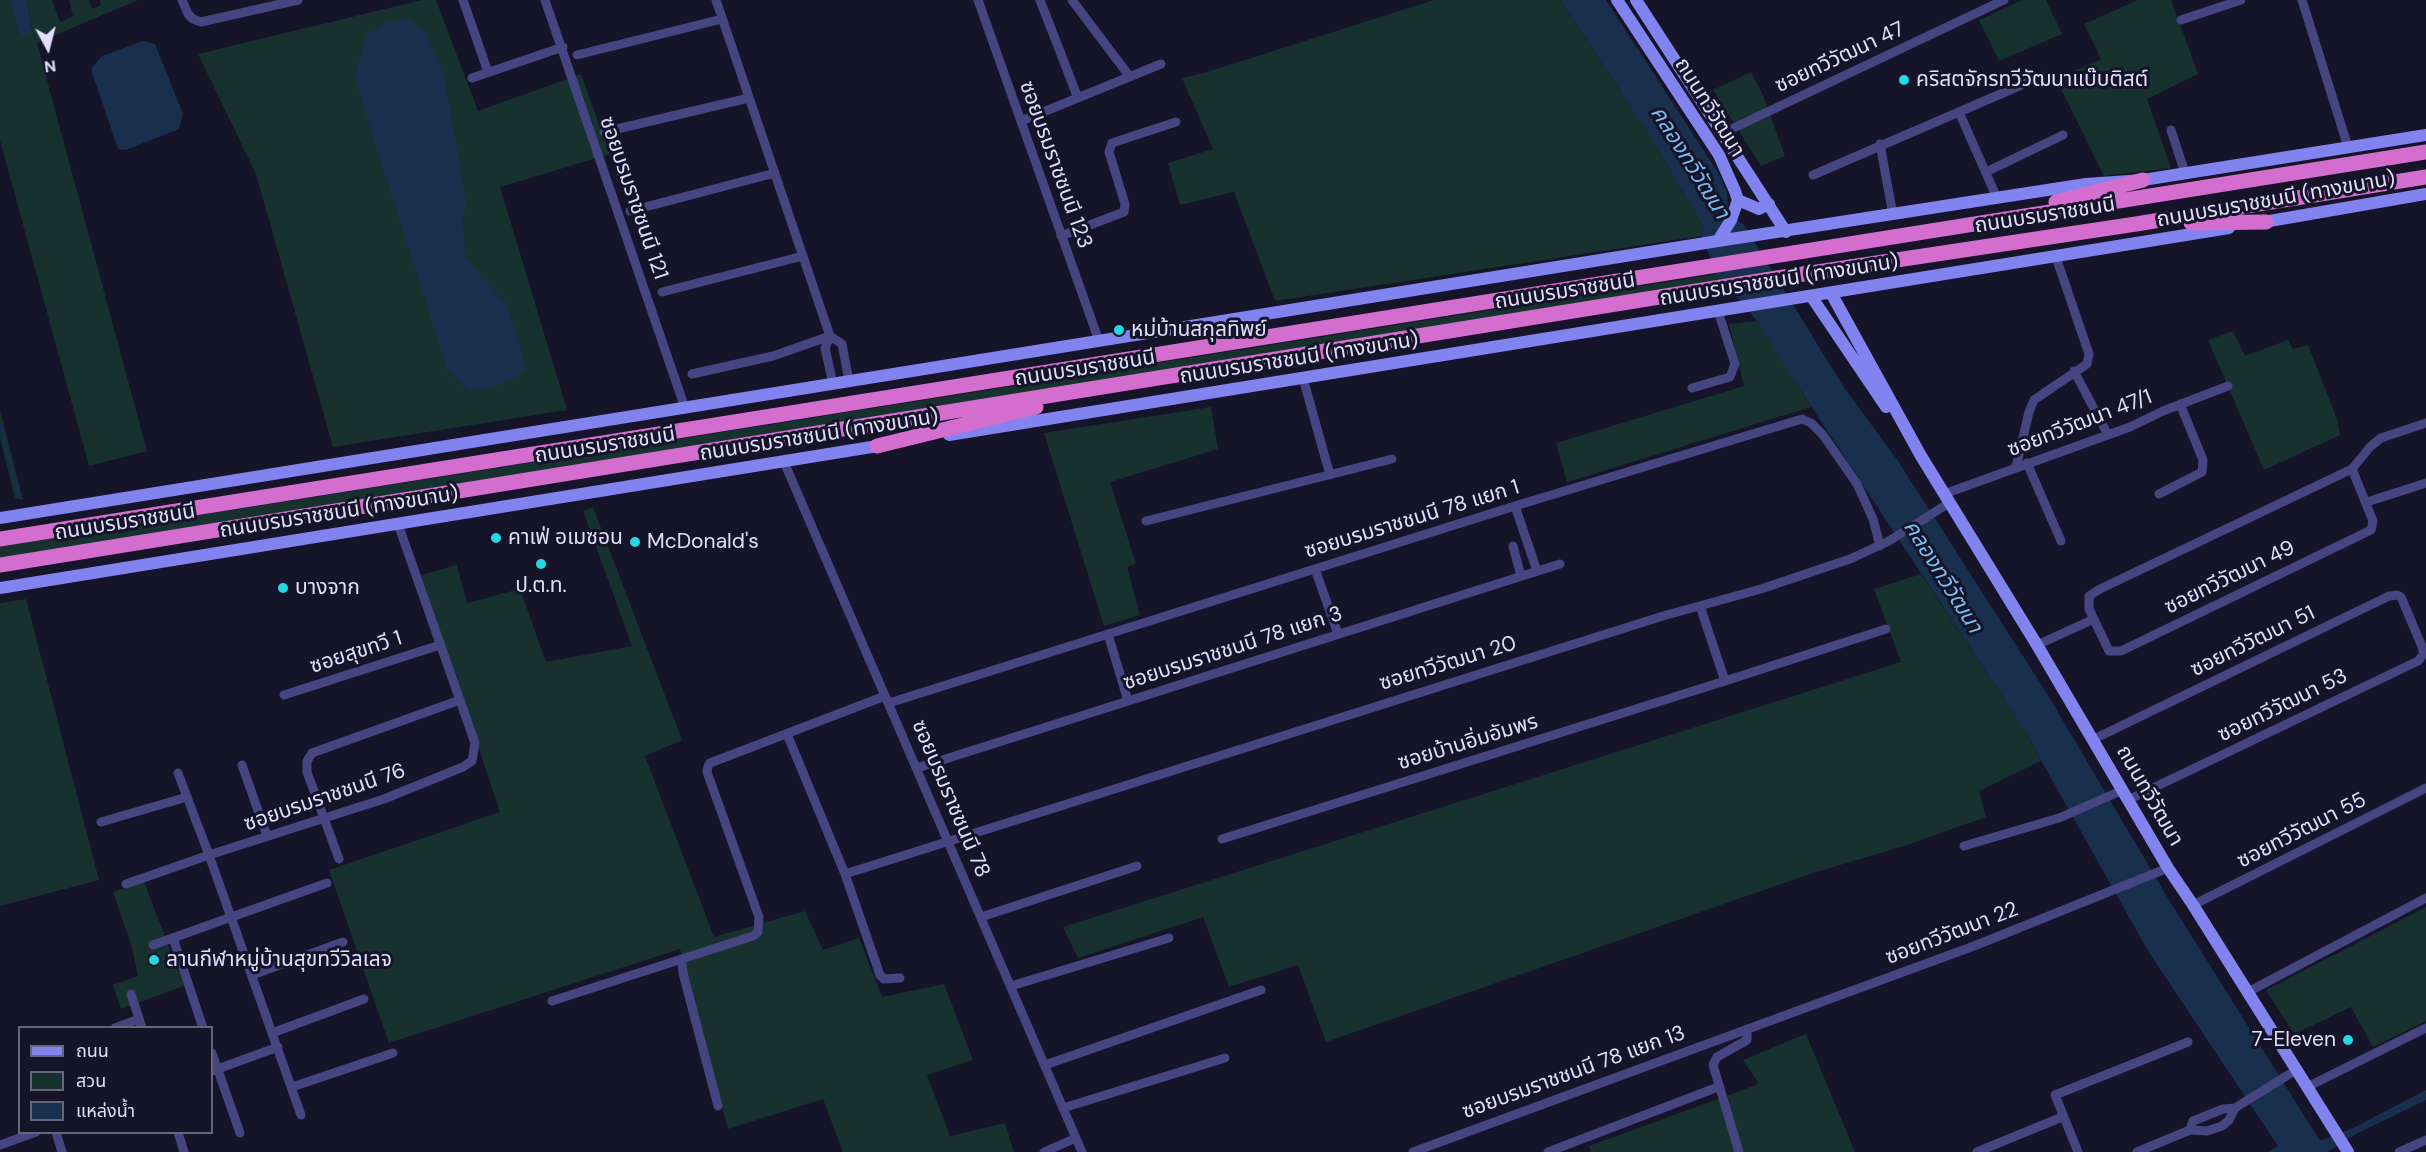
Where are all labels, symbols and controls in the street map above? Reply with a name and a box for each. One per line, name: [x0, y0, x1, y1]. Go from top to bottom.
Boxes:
street label: ซอยทวีวัฒนา 47: [1771, 17, 1909, 99]
north arrow: [18, 18, 78, 78]
street label: ถนนทวีวัฒนา: [1669, 54, 1749, 162]
text: N: [43, 55, 57, 77]
place label: คริสตจักรทวีวัฒนาแบ๊บติสต์: [1916, 67, 2148, 93]
marker: คริสตจักรทวีวัฒนาแบ๊บติสต์: [1897, 73, 1911, 87]
street label: ซอยบรมราชชนนี 123: [1013, 78, 1097, 252]
water label: คลองทวีวัฒนา: [1644, 102, 1734, 224]
street label: ซอยบรมราชชนนี 121: [593, 113, 673, 283]
street label: ถนนบรมราชชนนี (ทางขนาน): [2155, 167, 2397, 233]
street label: ถนนบรมราชชนนี: [1973, 192, 2117, 240]
street label: ถนนบรมราชชนนี (ทางขนาน): [1658, 250, 1900, 312]
street label: ถนนบรมราชชนนี: [1493, 268, 1637, 316]
place label: หม่บ้านสกุลทิพย์: [1131, 317, 1267, 343]
marker: หม่บ้านสกุลทิพย์: [1112, 323, 1126, 337]
street label: ถนนบรมราชชนนี (ทางขนาน): [1178, 328, 1420, 390]
street label: ถนนบรมราชชนนี: [1013, 345, 1157, 393]
street label: ซอยทวีวัฒนา 47/1: [2004, 385, 2156, 463]
street label: ถนนบรมราชชนนี (ทางขนาน): [698, 405, 940, 467]
street label: ถนนบรมราชชนนี: [533, 422, 677, 470]
street label: ซอยบรมราชชนนี 78 แยก 1: [1302, 475, 1522, 565]
street label: ถนนบรมราชชนนี (ทางขนาน): [218, 482, 460, 544]
street label: ถนนบรมราชชนนี: [53, 499, 197, 547]
water label: คลองทวีวัฒนา: [1897, 516, 1987, 638]
place label: คาเฟ่ อเมซอน: [508, 525, 623, 551]
place label: McDonald's: [647, 529, 759, 555]
marker: คาเฟ่ อเมซอน: [489, 531, 503, 545]
marker: McDonald's: [628, 535, 642, 549]
street label: ซอยทวีวัฒนา 49: [2161, 536, 2299, 620]
marker: ป.ต.ท.: [534, 557, 548, 571]
place label: ป.ต.ท.: [515, 573, 567, 599]
place label: บางจาก: [295, 575, 360, 601]
marker: บางจาก: [276, 581, 290, 595]
street label: ซอยทวีวัฒนา 51: [2187, 601, 2319, 683]
street label: ซอยบรมราชชนนี 78 แยก 3: [1120, 602, 1346, 696]
street label: ซอยสุขทวี 1: [307, 626, 405, 680]
street label: ซอยทวีวัฒนา 20: [1376, 631, 1520, 697]
street label: ซอยทวีวัฒนา 53: [2214, 664, 2352, 748]
street label: ซอยบ้านอิ่มอัมพร: [1395, 710, 1541, 776]
street label: ซอยบรมราชชนนี 78: [905, 716, 995, 882]
street label: ถนนทวีวัฒนา: [2110, 741, 2188, 851]
street label: ซอยบรมราชชนนี 76: [241, 759, 409, 837]
street label: ซอยทวีวัฒนา 55: [2233, 788, 2371, 874]
street label: ซอยทวีวัฒนา 22: [1882, 897, 2022, 971]
place label: ลานกีฬาหมู่บ้านสุขทวีวิลเลจ: [166, 947, 392, 973]
marker: ลานกีฬาหมู่บ้านสุขทวีวิลเลจ: [147, 953, 161, 967]
street label: ซอยบรมราชชนนี 78 แยก 13: [1459, 1021, 1689, 1125]
legend: [18, 1026, 213, 1134]
place label: 7-Eleven: [2252, 1027, 2336, 1053]
marker: 7-Eleven: [2341, 1033, 2355, 1047]
text: ถนน: [76, 1039, 109, 1063]
text: สวน: [76, 1069, 106, 1093]
text: แหล่งน้ำ: [76, 1099, 135, 1123]

